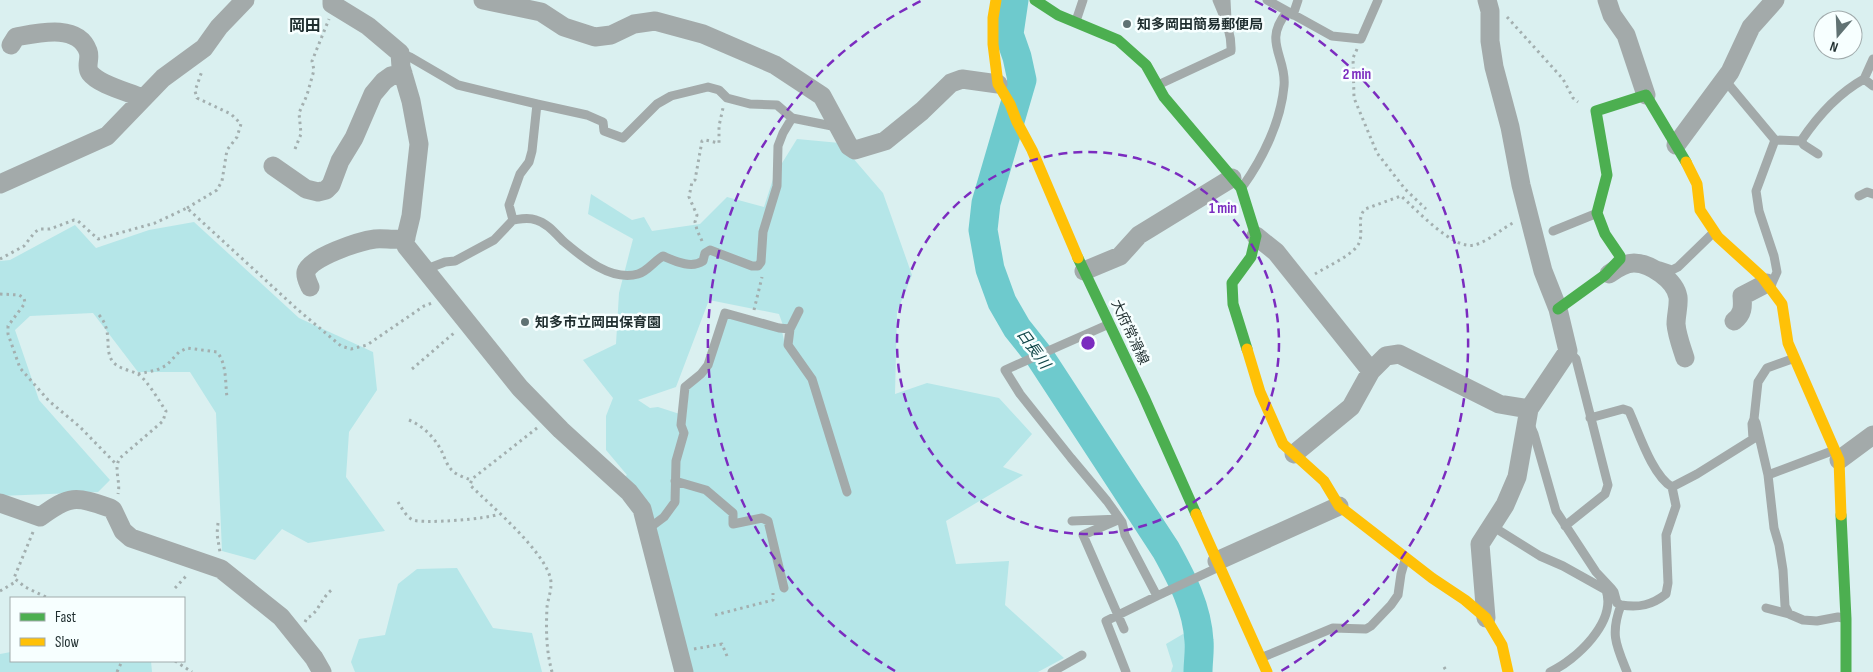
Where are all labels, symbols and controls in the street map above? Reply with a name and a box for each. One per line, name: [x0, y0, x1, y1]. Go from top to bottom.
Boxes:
north arrow: [1813, 10, 1863, 60]
place label: 知多岡田簡易郵便局: [1137, 16, 1263, 33]
district label: 岡田: [289, 17, 321, 36]
marker: 知多岡田簡易郵便局: [1121, 18, 1133, 30]
text: N: [1828, 38, 1840, 56]
text: 2 min: [1343, 65, 1371, 84]
text: 1 min: [1209, 199, 1237, 218]
street label: 大府常滑線: [1108, 297, 1152, 367]
place label: 知多市立岡田保育園: [535, 314, 661, 331]
marker: 知多市立岡田保育園: [519, 316, 531, 328]
water label: 日長川: [1012, 325, 1055, 374]
centre of rings: [1079, 334, 1097, 352]
legend: [10, 597, 185, 662]
text: Fast: [55, 608, 77, 627]
text: Slow: [55, 633, 79, 652]

